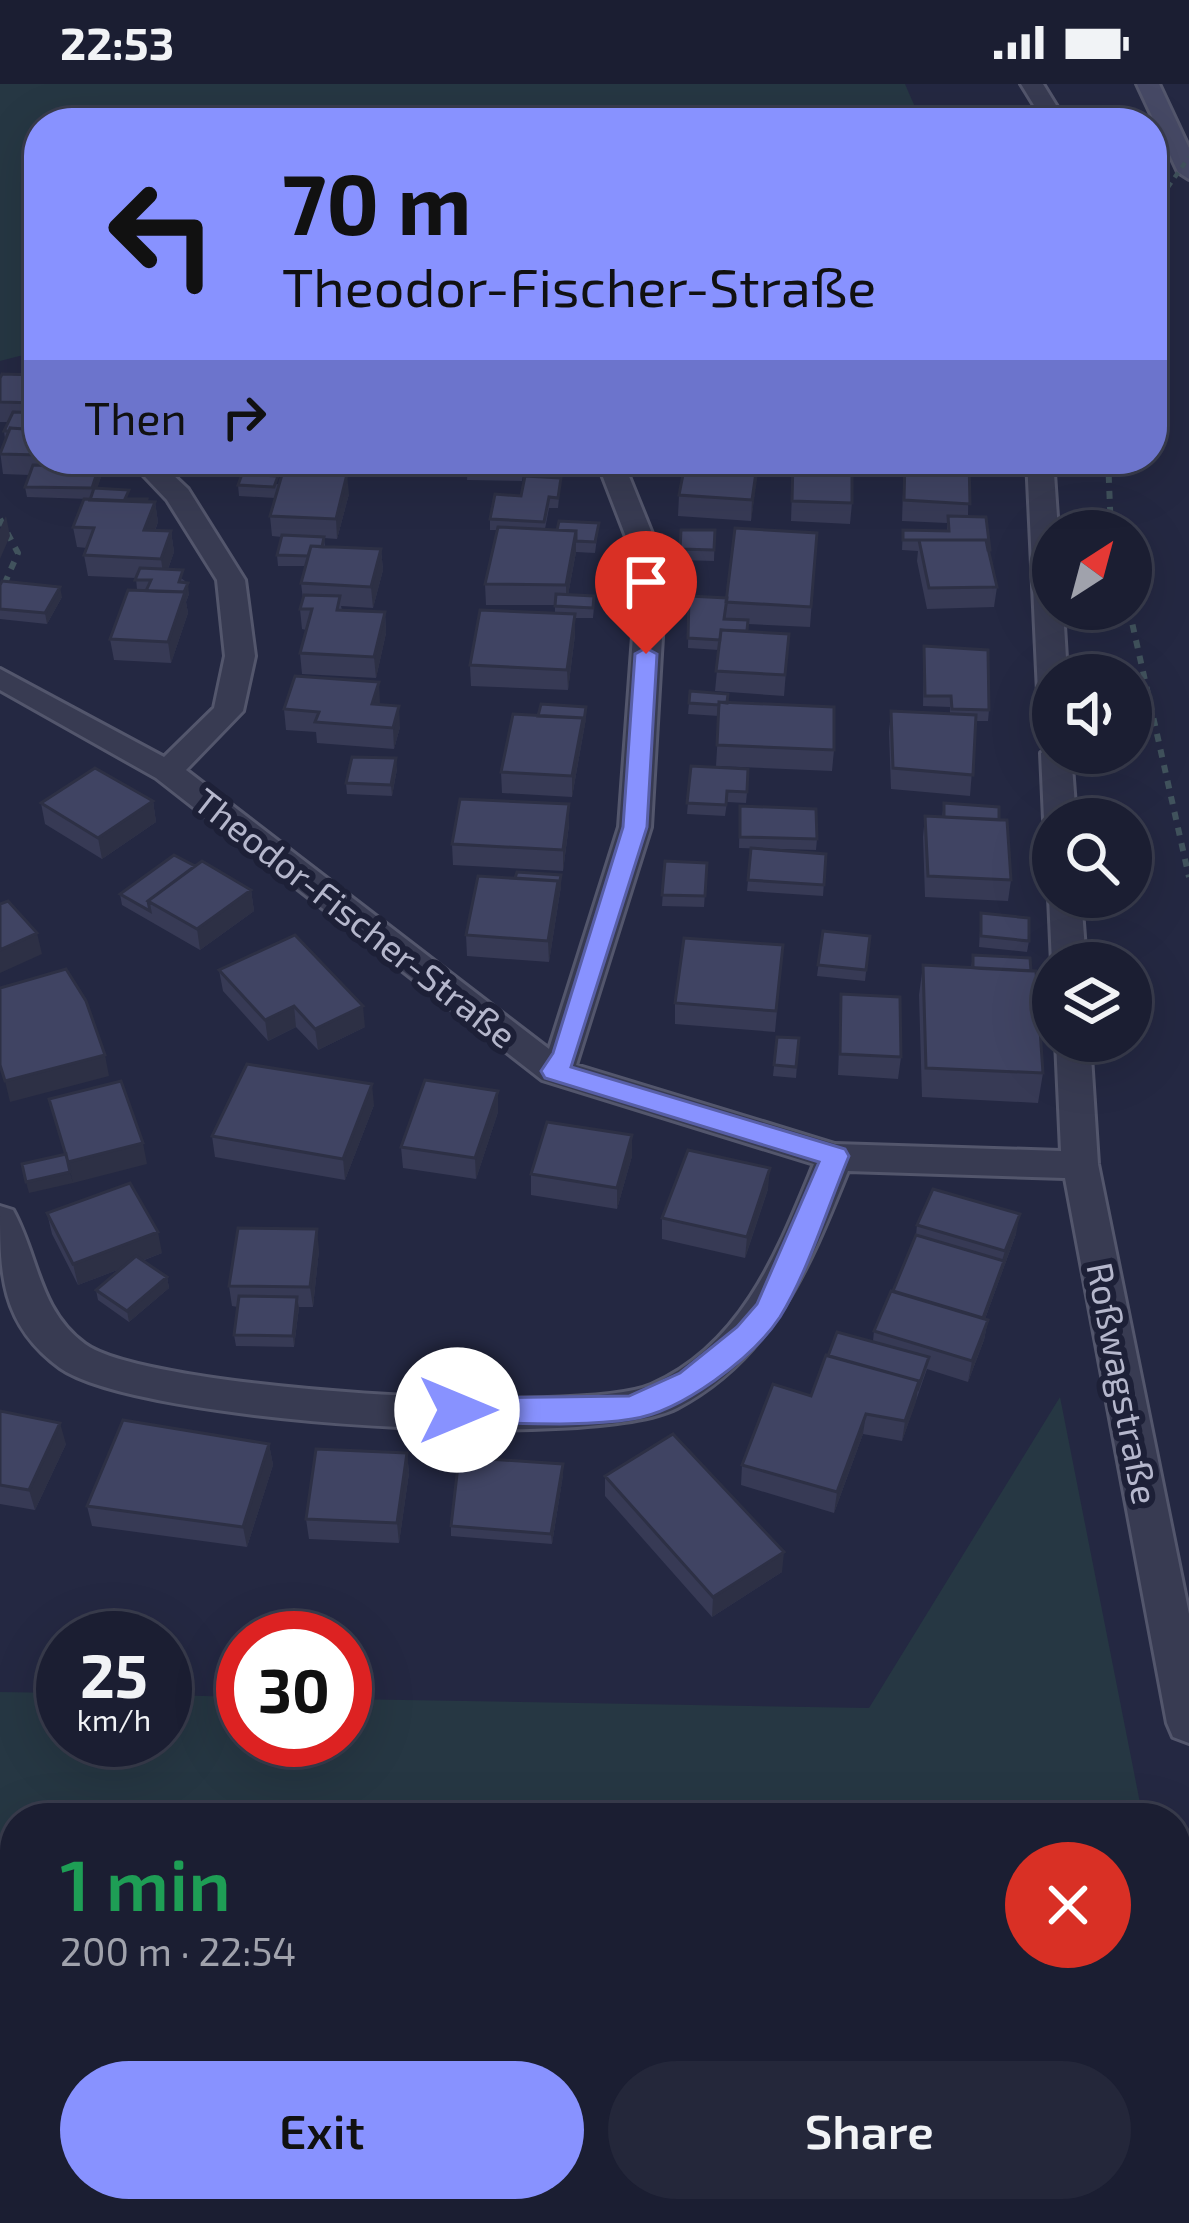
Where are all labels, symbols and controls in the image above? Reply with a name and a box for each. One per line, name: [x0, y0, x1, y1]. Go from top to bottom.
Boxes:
text: 22:53: [60, 15, 174, 69]
text: 70 m: [282, 151, 472, 252]
icon: left: [84, 156, 240, 312]
text: Theodor-Fischer-Straße: [282, 253, 876, 318]
icon: right: [211, 384, 277, 450]
text: Then: [84, 390, 187, 444]
north arrow: [1032, 510, 1152, 630]
map controls: [1032, 510, 1152, 1062]
pin: [595, 531, 697, 654]
icon: arrive: [613, 549, 679, 615]
button: sound: [1032, 654, 1152, 774]
street label: Theodor-Fischer-Straße: [187, 778, 525, 1056]
button: search: [1032, 798, 1152, 918]
button: layers: [1032, 942, 1152, 1062]
street label: Roßwagstraße: [1079, 1259, 1169, 1507]
position arrow: [394, 1347, 520, 1473]
speed limit sign: 30: [216, 1611, 372, 1767]
text: 25: [80, 1638, 148, 1710]
text: km/h: [77, 1701, 151, 1737]
text: 1 min: [60, 1839, 231, 1925]
button: close: [1005, 1842, 1131, 1968]
text: 200 m · 22:54: [60, 1927, 296, 1974]
button: Exit: [60, 2061, 584, 2199]
button: Share: [608, 2061, 1131, 2199]

